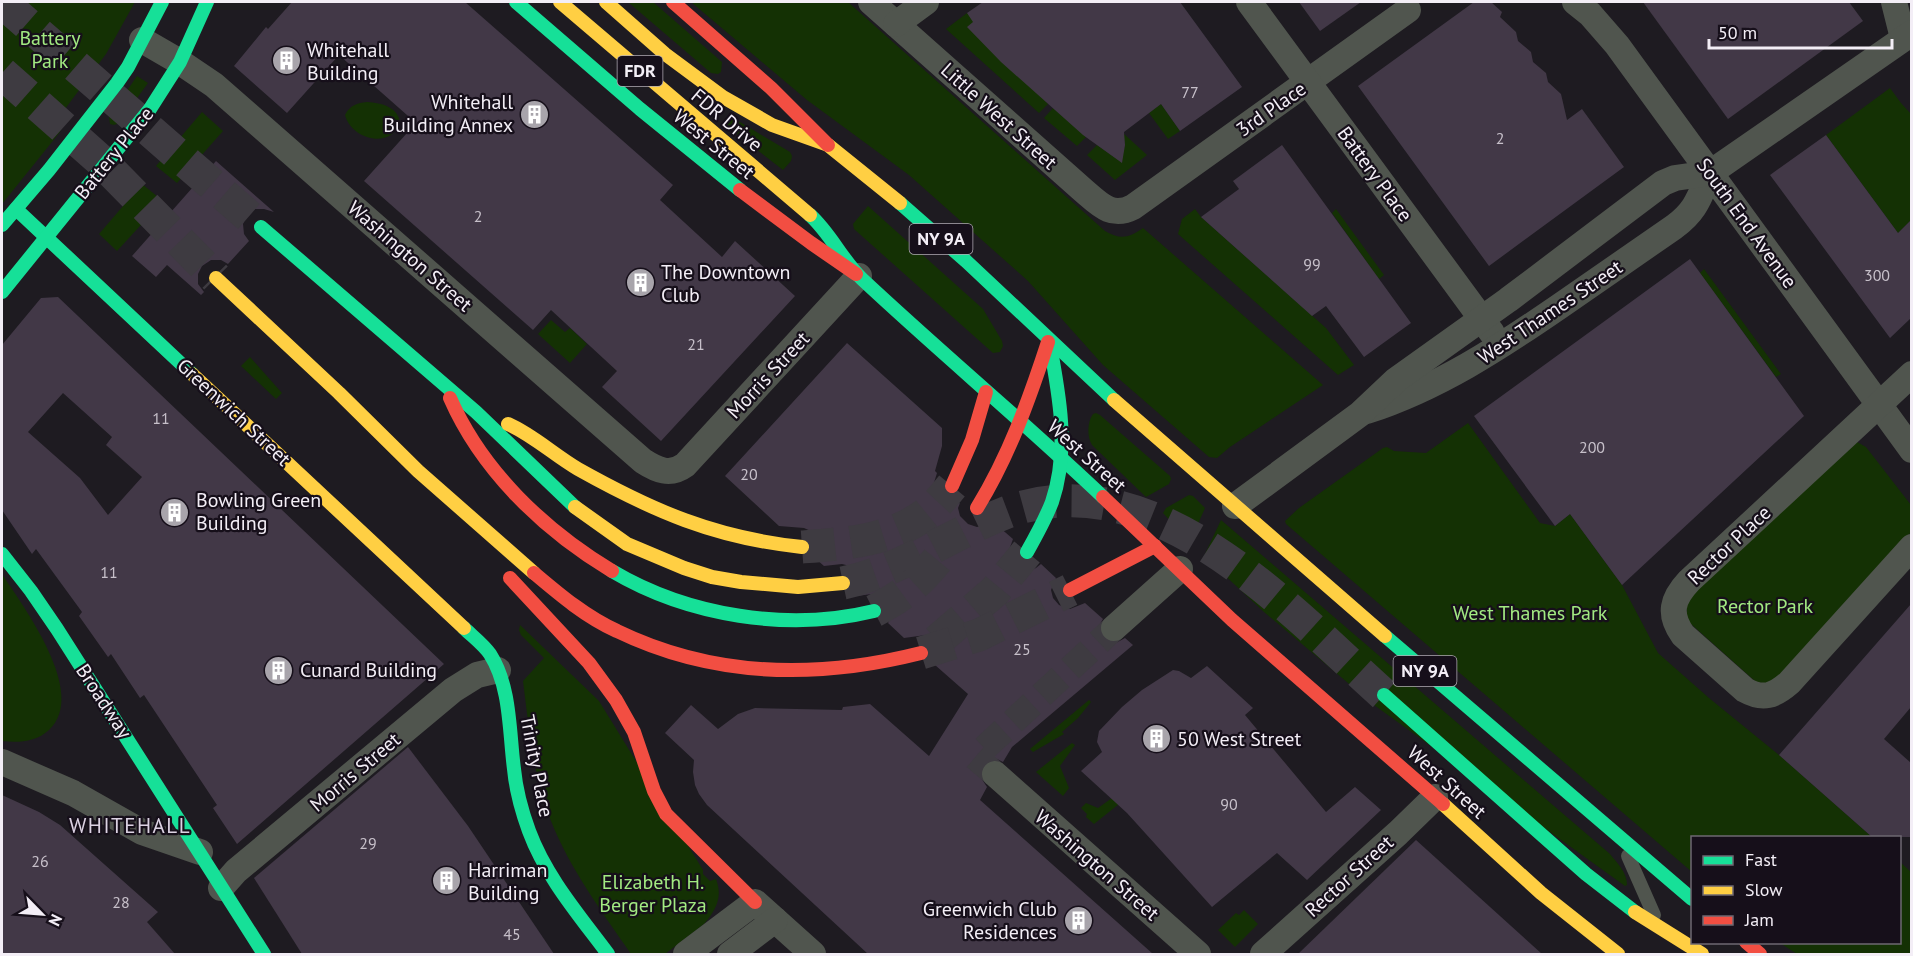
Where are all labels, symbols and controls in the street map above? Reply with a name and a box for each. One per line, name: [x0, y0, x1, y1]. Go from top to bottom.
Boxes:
scale bar: [1709, 12, 1892, 50]
text: 50 m: [1718, 21, 1757, 44]
park label: Battery Park: [19, 25, 81, 74]
place label: Whitehall Building: [307, 37, 389, 86]
building icon: Whitehall Building: [270, 45, 302, 77]
road number: FDR: [618, 56, 662, 86]
street label: Little West Street: [935, 57, 1063, 175]
street label: 3rd Place: [1231, 76, 1311, 142]
house number: 77: [1181, 82, 1199, 102]
street label: FDR Drive: [686, 83, 768, 157]
place label: Whitehall Building Annex: [383, 89, 513, 138]
building icon: Whitehall Building Annex: [518, 98, 550, 130]
street label: Battery Place: [69, 101, 159, 205]
street label: West Street: [668, 103, 760, 185]
street label: Battery Place: [1332, 121, 1418, 227]
house number: 2: [1496, 128, 1504, 148]
street label: South End Avenue: [1691, 153, 1803, 293]
street label: Washington Street: [342, 195, 478, 317]
house number: 2: [474, 206, 482, 226]
road number: NY 9A: [910, 224, 972, 254]
house number: 99: [1303, 254, 1321, 274]
street label: West Thames Street: [1473, 254, 1628, 370]
place label: The Downtown Club: [661, 259, 790, 308]
house number: 300: [1864, 265, 1890, 285]
building icon: The Downtown Club: [624, 267, 656, 299]
street label: Morris Street: [721, 326, 815, 424]
house number: 21: [687, 334, 705, 354]
street label: Greenwich Street: [172, 353, 297, 472]
house number: 11: [152, 408, 170, 428]
street label: West Street: [1042, 414, 1132, 498]
house number: 200: [1579, 437, 1605, 457]
house number: 20: [740, 464, 758, 484]
place label: Bowling Green Building: [196, 487, 321, 536]
building icon: Bowling Green Building: [159, 496, 191, 528]
street label: Rector Place: [1682, 500, 1776, 590]
house number: 11: [100, 562, 118, 582]
park label: Rector Park: [1717, 593, 1813, 619]
park label: West Thames Park: [1453, 600, 1608, 626]
house number: 25: [1013, 639, 1031, 659]
building icon: Cunard Building: [263, 654, 295, 686]
road number: NY 9A: [1394, 656, 1456, 686]
place label: Cunard Building: [300, 657, 437, 683]
street label: Broadway: [70, 659, 138, 744]
street label: Trinity Place: [514, 713, 560, 819]
building icon: 50 West Street: [1140, 723, 1172, 755]
street label: Morris Street: [304, 726, 406, 817]
place label: 50 West Street: [1177, 726, 1301, 752]
street label: West Street: [1402, 740, 1492, 824]
house number: 90: [1220, 794, 1238, 814]
street label: Washington Street: [1029, 804, 1165, 926]
district label: WHITEHALL: [69, 812, 191, 839]
street label: Rector Street: [1299, 829, 1399, 923]
house number: 29: [359, 833, 377, 853]
legend: [1691, 836, 1901, 944]
text: Fast: [1745, 848, 1777, 871]
house number: 26: [31, 851, 49, 871]
place label: Harriman Building: [468, 857, 547, 906]
building icon: Harriman Building: [431, 865, 463, 897]
park label: Elizabeth H. Berger Plaza: [599, 869, 707, 918]
text: Slow: [1745, 878, 1783, 901]
north arrow: [12, 884, 72, 944]
house number: 28: [112, 892, 130, 912]
place label: Greenwich Club Residences: [923, 896, 1057, 945]
building icon: Greenwich Club Residences: [1062, 904, 1094, 936]
text: Jam: [1744, 908, 1774, 931]
text: N: [44, 911, 67, 929]
house number: 45: [503, 924, 521, 944]

